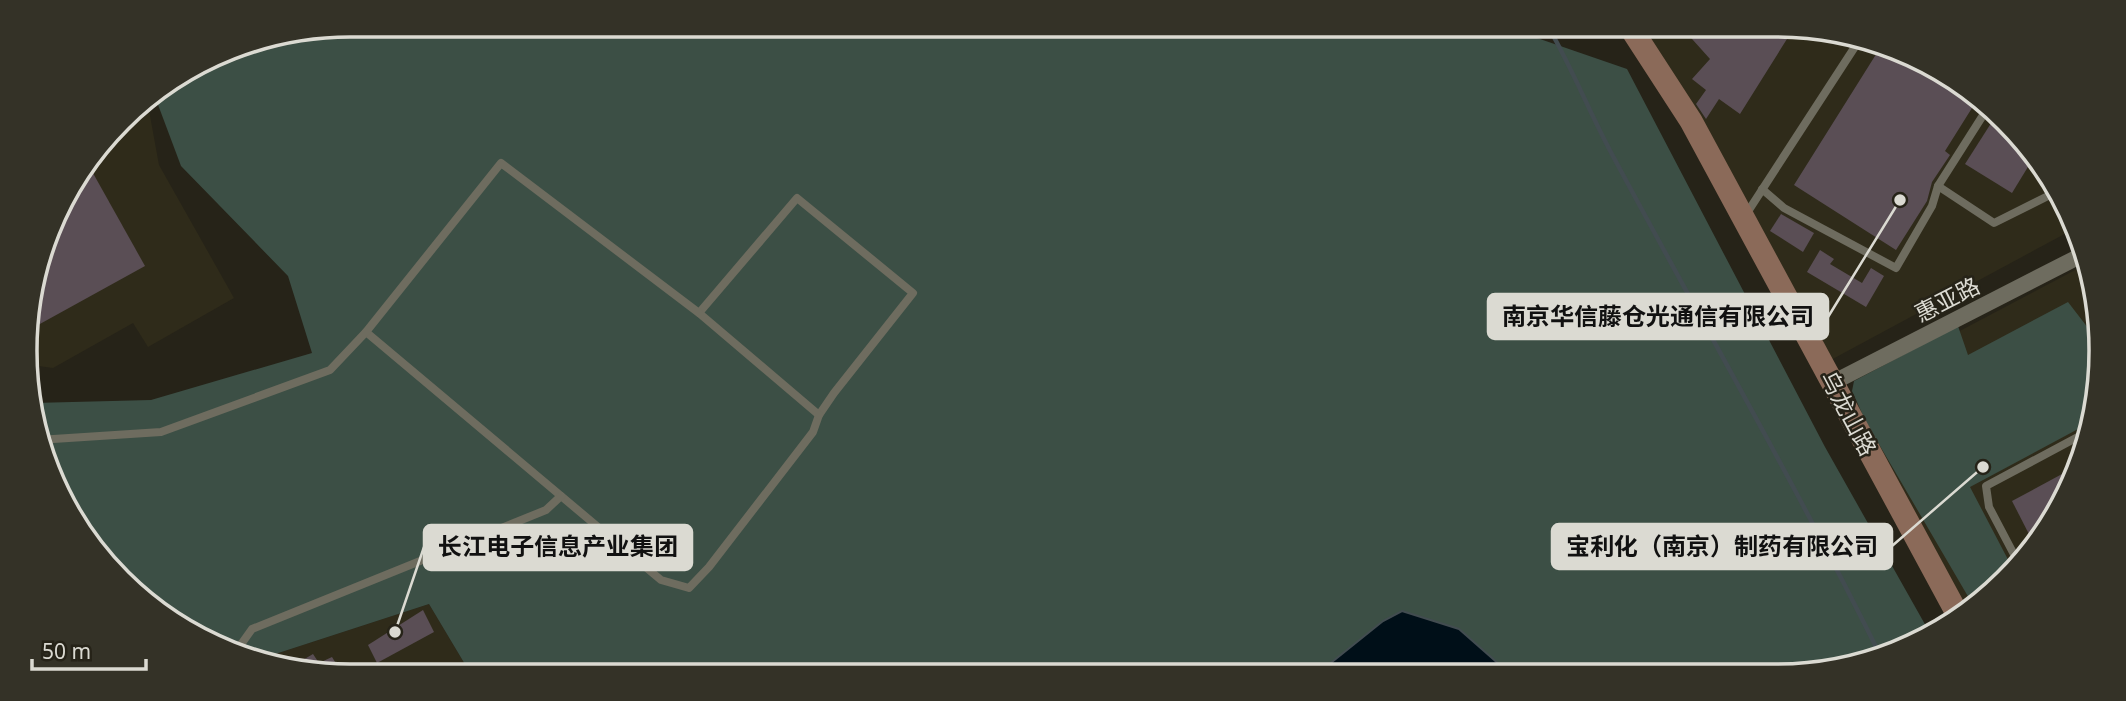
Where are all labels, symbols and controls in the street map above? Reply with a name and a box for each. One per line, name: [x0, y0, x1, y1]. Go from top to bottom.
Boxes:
street label: 惠亚路: [1909, 269, 1985, 329]
callout: 南京华信藤仓光通信有限公司: [1488, 294, 1828, 339]
text: 南京华信藤仓光通信有限公司: [1502, 299, 1814, 332]
street label: 乌龙山路: [1813, 365, 1885, 461]
callout: 宝利化（南京）制药有限公司: [1552, 524, 1892, 569]
callout: 长江电子信息产业集团: [424, 525, 692, 570]
text: 长江电子信息产业集团: [438, 529, 678, 562]
text: 宝利化（南京）制药有限公司: [1566, 529, 1878, 562]
scale bar: [32, 628, 145, 672]
text: 50 m: [42, 637, 91, 665]

